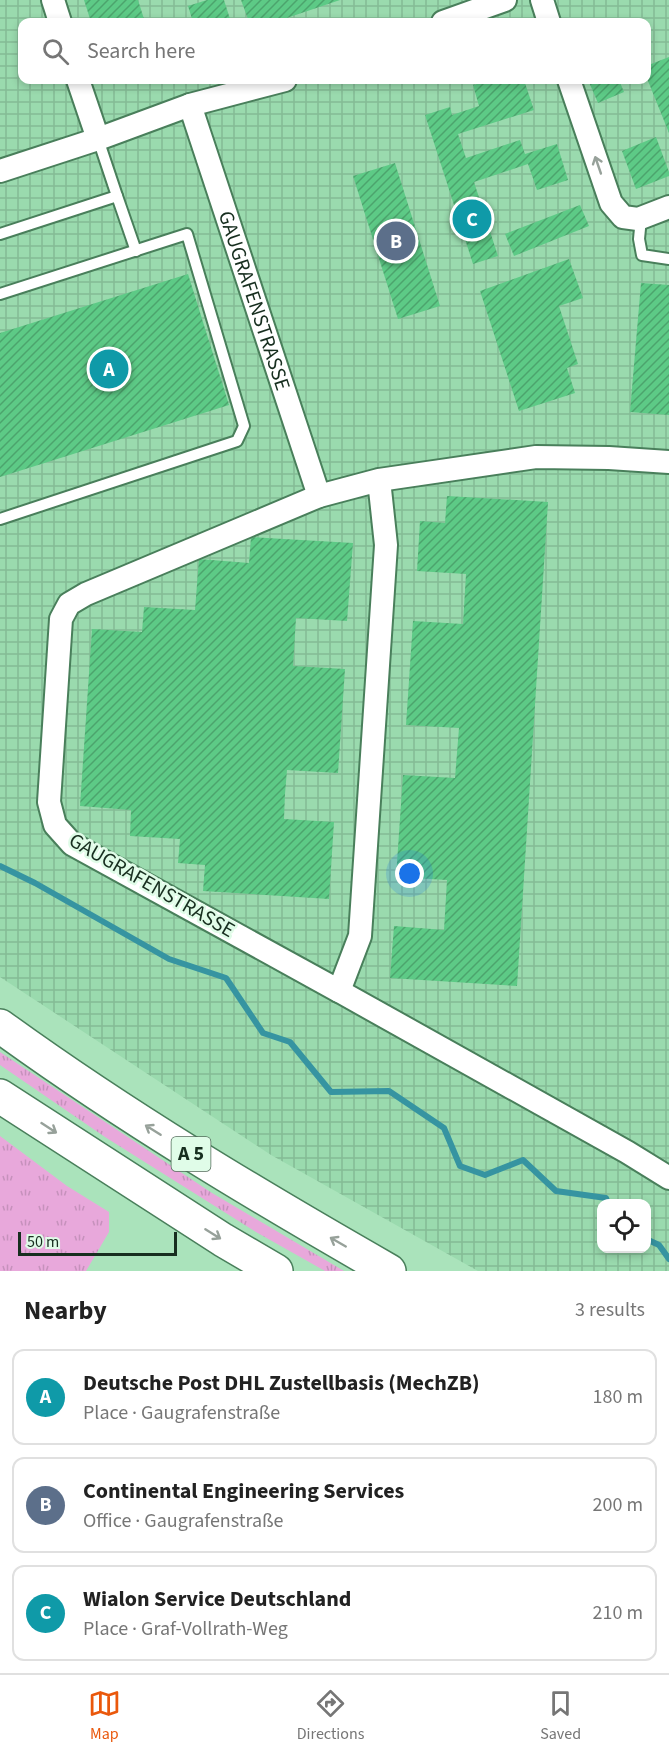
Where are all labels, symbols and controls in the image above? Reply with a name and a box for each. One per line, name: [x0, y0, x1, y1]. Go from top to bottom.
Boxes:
search box: [18, 18, 651, 84]
icon: search: [39, 35, 72, 68]
text: Search here: [87, 35, 195, 67]
one-way arrow: [592, 156, 603, 175]
pin: C: [452, 196, 492, 242]
street label: GAUGRAFENSTRASSE: [211, 207, 298, 394]
pin: B: [376, 218, 416, 264]
pin: A: [90, 346, 128, 392]
street label: GAUGRAFENSTRASSE: [63, 825, 241, 945]
your location: [395, 859, 424, 888]
one-way arrow: [40, 1123, 57, 1135]
one-way arrow: [145, 1123, 162, 1136]
road number: A 5: [172, 1137, 210, 1171]
map controls: [597, 1199, 651, 1253]
button: locate: [597, 1199, 651, 1253]
one-way arrow: [204, 1228, 221, 1240]
scale bar: [18, 1229, 177, 1256]
text: 50 m: [27, 1231, 59, 1253]
one-way arrow: [330, 1236, 347, 1248]
text: Nearby: [24, 1292, 107, 1329]
text: 3 results: [575, 1296, 645, 1324]
text: Deutsche Post DHL Zustellbasis (MechZB): [83, 1367, 480, 1399]
text: A: [40, 1383, 51, 1411]
text: 180 m: [593, 1383, 643, 1411]
text: Place · Gaugrafenstraße: [83, 1399, 280, 1427]
text: Continental Engineering Services: [83, 1475, 404, 1507]
text: B: [39, 1491, 52, 1519]
text: 200 m: [593, 1491, 643, 1519]
text: Office · Gaugrafenstraße: [83, 1507, 284, 1535]
text: Wialon Service Deutschland: [83, 1583, 351, 1615]
text: C: [40, 1599, 51, 1627]
text: 210 m: [593, 1599, 643, 1627]
text: Place · Graf-Vollrath-Weg: [83, 1615, 288, 1643]
tab: Map: [88, 1687, 121, 1745]
tab: Directions: [297, 1687, 364, 1745]
tab: Saved: [540, 1687, 581, 1745]

